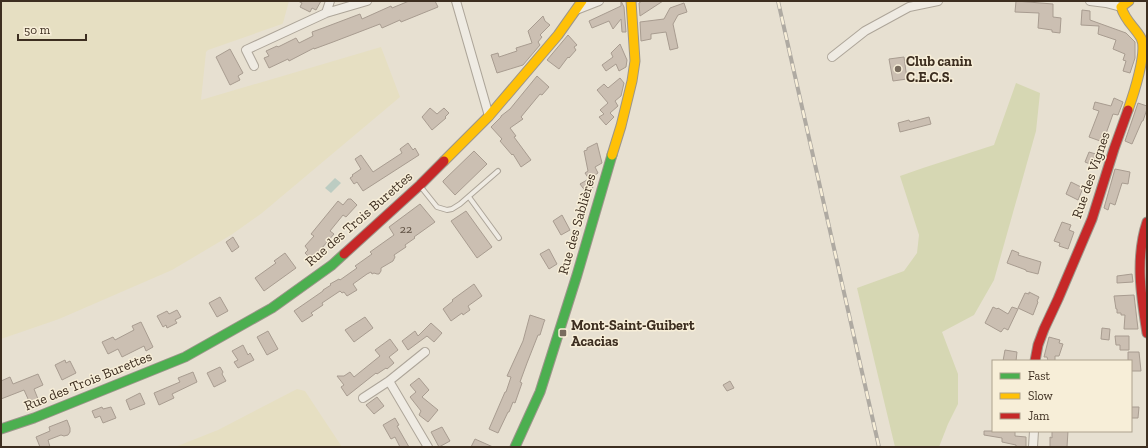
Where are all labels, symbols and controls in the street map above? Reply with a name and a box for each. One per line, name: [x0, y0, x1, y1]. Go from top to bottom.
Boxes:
scale bar: [18, 16, 86, 42]
text: 50 m: [24, 23, 51, 37]
place label: Club canin C.E.C.S.: [906, 53, 973, 86]
marker: Club canin C.E.C.S.: [893, 64, 903, 74]
street label: Rue des Vignes: [1068, 129, 1114, 221]
street label: Rue des Trois Burettes: [302, 168, 416, 270]
street label: Rue des Sablières: [554, 172, 600, 276]
house number: 22: [400, 222, 412, 236]
place label: Mont-Saint-Guibert Acacias: [571, 317, 695, 350]
marker: Mont-Saint-Guibert Acacias: [558, 328, 568, 338]
street label: Rue des Trois Burettes: [22, 348, 154, 414]
legend: [992, 360, 1132, 432]
text: Fast: [1028, 369, 1051, 383]
text: Slow: [1028, 389, 1054, 403]
text: Jam: [1028, 409, 1050, 423]

